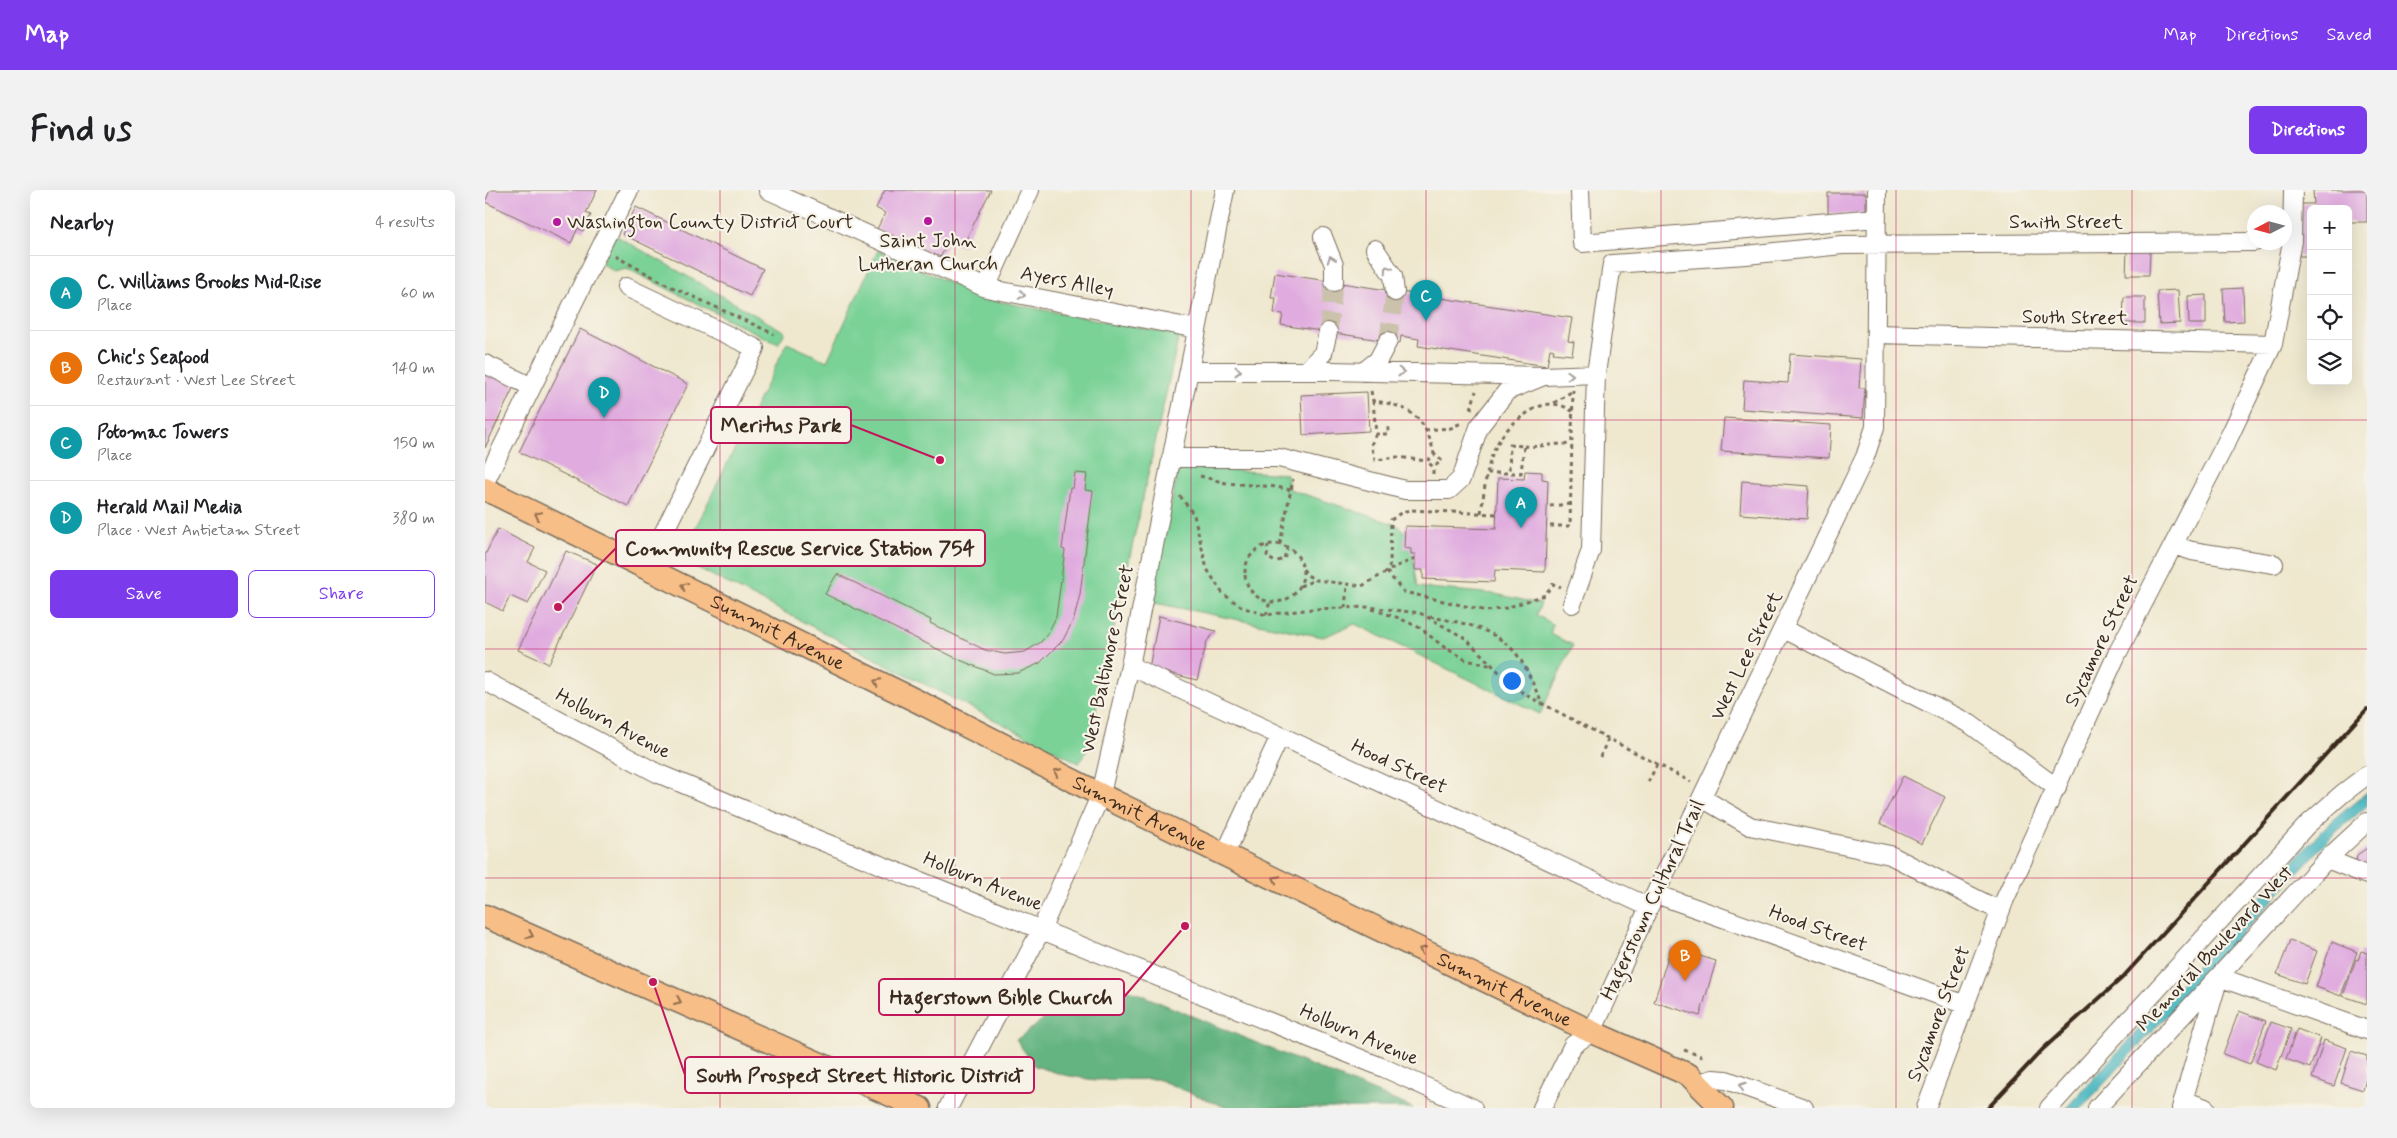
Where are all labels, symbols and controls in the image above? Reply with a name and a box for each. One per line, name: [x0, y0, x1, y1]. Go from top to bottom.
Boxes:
text: Map: [25, 20, 69, 51]
text: Map: [2164, 23, 2197, 47]
text: Directions: [2225, 23, 2299, 47]
text: Saved: [2327, 23, 2372, 47]
button: Directions: [2249, 106, 2367, 154]
text: Find us: [30, 107, 132, 153]
north arrow: [2247, 205, 2292, 250]
map controls: [2307, 205, 2352, 385]
button: +: [2307, 205, 2352, 250]
text: Nearby: [50, 209, 114, 237]
place label: Washington County District Court: [567, 209, 853, 238]
street label: Smith Street: [2009, 209, 2123, 236]
text: 4 results: [375, 212, 435, 233]
marker: Saint John Lutheran Church: [922, 215, 934, 227]
marker: Washington County District Court: [551, 216, 563, 228]
place label: Saint John Lutheran Church: [858, 228, 998, 278]
button: −: [2307, 250, 2352, 295]
one-way arrow: [1327, 255, 1337, 264]
street label: Ayers Alley: [1018, 260, 1116, 304]
one-way arrow: [1385, 265, 1395, 274]
text: C. Williams Brooks Mid‐Rise: [97, 270, 322, 295]
pin: C: [1410, 280, 1442, 321]
text: A: [61, 283, 71, 304]
text: 60 m: [401, 283, 435, 304]
one-way arrow: [1018, 289, 1027, 300]
text: Place: [97, 295, 132, 316]
button: locate: [2307, 295, 2352, 340]
street label: South Street: [2022, 304, 2129, 332]
button: layers: [2307, 340, 2352, 385]
text: Chic's Seafood: [97, 345, 209, 370]
text: B: [61, 358, 71, 379]
text: 140 m: [391, 358, 435, 379]
one-way arrow: [1234, 366, 1242, 376]
one-way arrow: [1397, 367, 1405, 378]
text: Restaurant · West Lee Street: [97, 370, 296, 391]
one-way arrow: [1566, 370, 1574, 380]
pin: D: [588, 377, 620, 418]
callout: Meritus Park: [711, 407, 851, 443]
text: Meritus Park: [720, 412, 842, 440]
text: Potomac Towers: [97, 420, 229, 445]
text: C: [60, 433, 72, 454]
text: 150 m: [393, 433, 435, 454]
text: Place: [97, 445, 132, 466]
pin: A: [1505, 487, 1537, 528]
text: Herald Mail Media: [97, 495, 242, 520]
text: D: [60, 508, 72, 529]
text: 380 m: [392, 508, 435, 529]
one-way arrow: [534, 510, 543, 521]
text: Place · West Antietam Street: [97, 520, 301, 541]
callout: Community Rescue Service Station 754: [616, 530, 985, 566]
text: Community Rescue Service Station 754: [625, 535, 976, 563]
street label: West Baltimore Street: [1075, 562, 1141, 756]
button: Save: [50, 570, 238, 618]
button: Share: [248, 570, 435, 618]
street label: Sycamore Street: [2058, 571, 2146, 711]
one-way arrow: [680, 582, 689, 593]
street label: West Lee Street: [1704, 587, 1790, 725]
street label: Summit Avenue: [706, 588, 850, 677]
your location: [1499, 668, 1525, 694]
one-way arrow: [873, 677, 882, 688]
street label: Holburn Avenue: [551, 682, 675, 766]
street label: Hood Street: [1347, 733, 1451, 801]
one-way arrow: [1053, 768, 1062, 778]
street label: Summit Avenue: [1068, 769, 1212, 858]
street label: Hagerstown Cultural Trail: [1595, 795, 1713, 1005]
street label: Holburn Avenue: [919, 846, 1047, 918]
street label: Memorial Boulevard West: [2130, 860, 2300, 1038]
one-way arrow: [1272, 875, 1281, 885]
street label: Hood Street: [1765, 899, 1871, 959]
one-way arrow: [525, 929, 534, 940]
pin: B: [1669, 940, 1701, 981]
street label: Sycamore Street: [1901, 942, 1977, 1086]
one-way arrow: [1418, 946, 1427, 956]
street label: Summit Avenue: [1432, 946, 1577, 1034]
callout: Hagerstown Bible Church: [879, 979, 1124, 1015]
text: Hagerstown Bible Church: [889, 984, 1113, 1014]
one-way arrow: [673, 995, 682, 1006]
street label: Holburn Avenue: [1295, 998, 1423, 1072]
callout: South Prospect Street Historic District: [685, 1057, 1034, 1093]
text: South Prospect Street Historic District: [696, 1062, 1024, 1090]
one-way arrow: [1738, 1082, 1746, 1092]

